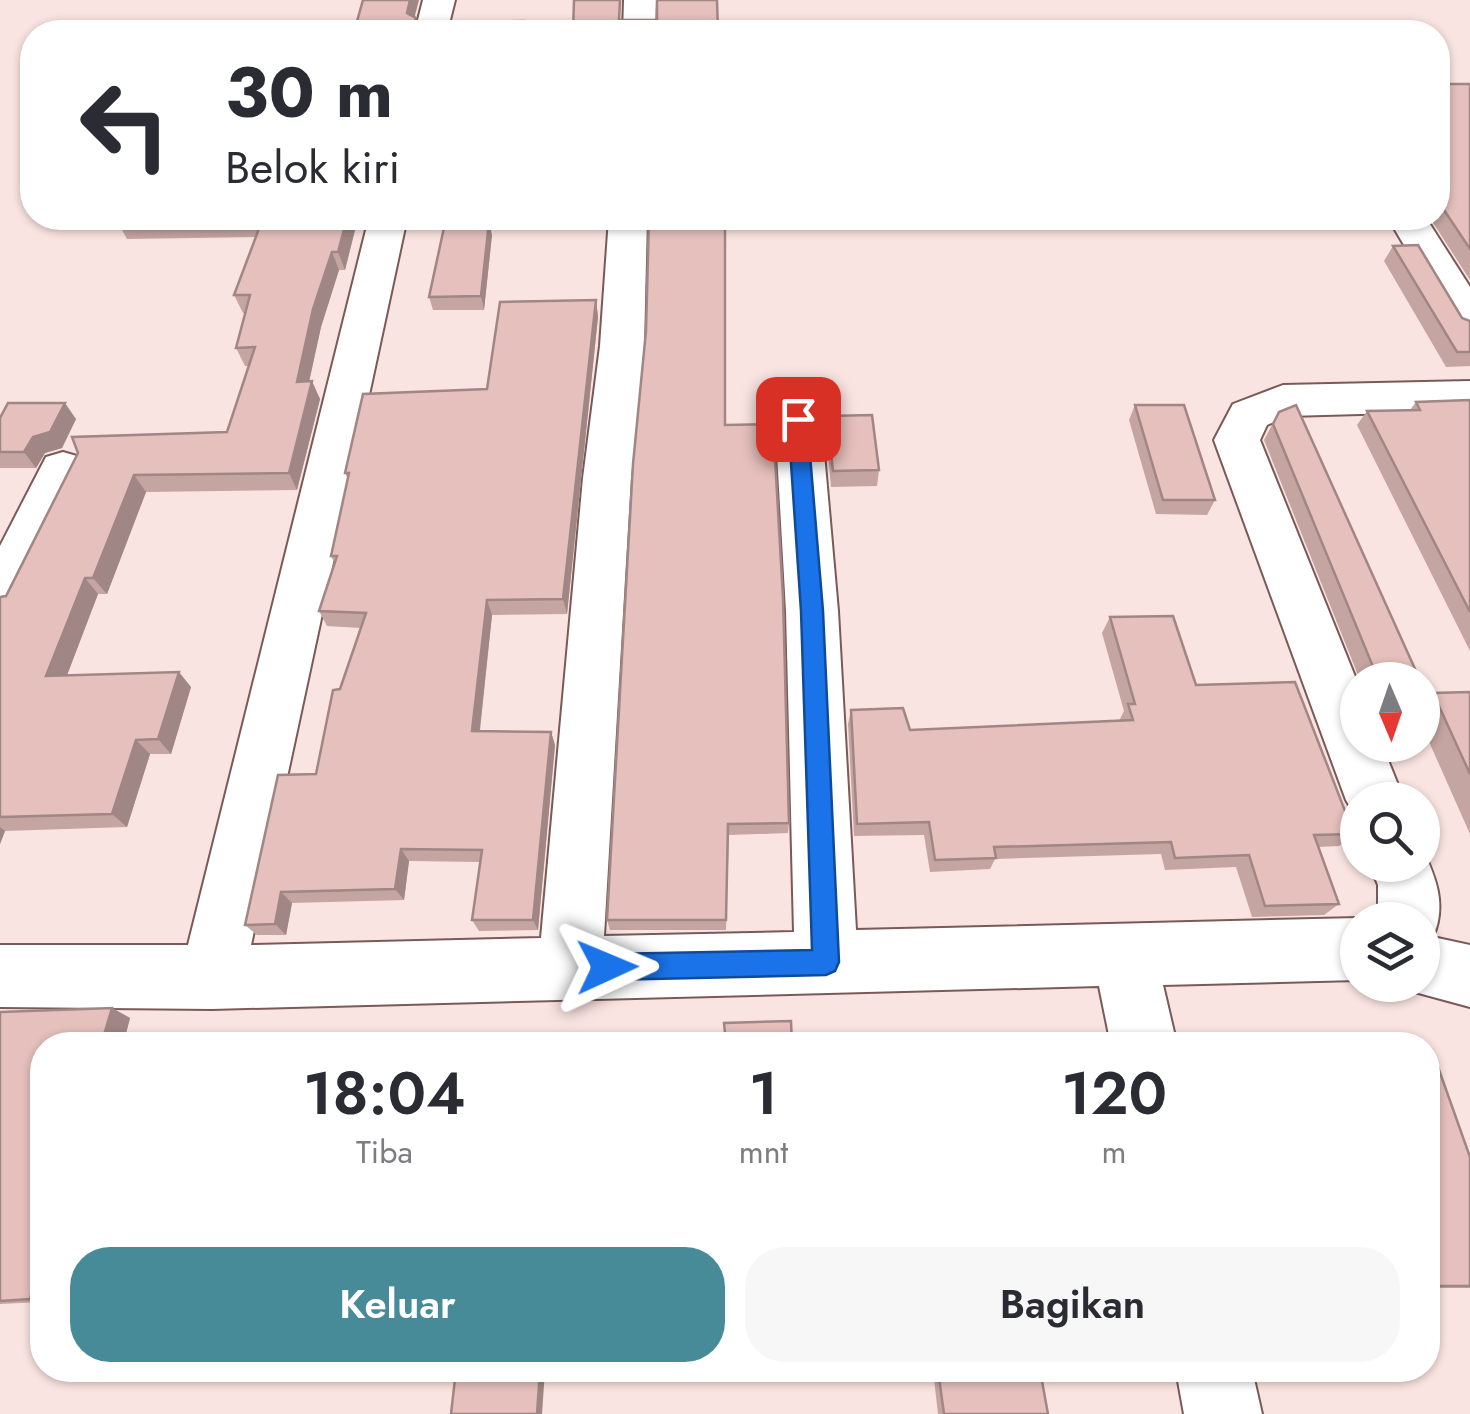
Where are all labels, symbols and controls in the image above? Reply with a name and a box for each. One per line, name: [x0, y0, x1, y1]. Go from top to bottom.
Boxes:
text: 30 m: [225, 42, 393, 143]
icon: left: [60, 60, 190, 190]
text: Belok kiri: [225, 135, 400, 200]
pin: [756, 377, 841, 462]
icon: arrive: [771, 392, 826, 447]
north arrow: [1340, 662, 1440, 762]
map controls: [1340, 662, 1440, 1002]
button: search: [1340, 782, 1440, 882]
button: layers: [1340, 902, 1440, 1002]
position arrow: [555, 915, 659, 1019]
text: 18:04: [303, 1050, 466, 1137]
text: 1: [749, 1050, 778, 1137]
text: 120: [1061, 1050, 1167, 1137]
text: Tiba: [356, 1129, 413, 1175]
text: mnt: [739, 1129, 788, 1175]
text: m: [1102, 1129, 1127, 1175]
button: Keluar: [70, 1247, 725, 1362]
button: Bagikan: [745, 1247, 1400, 1362]

